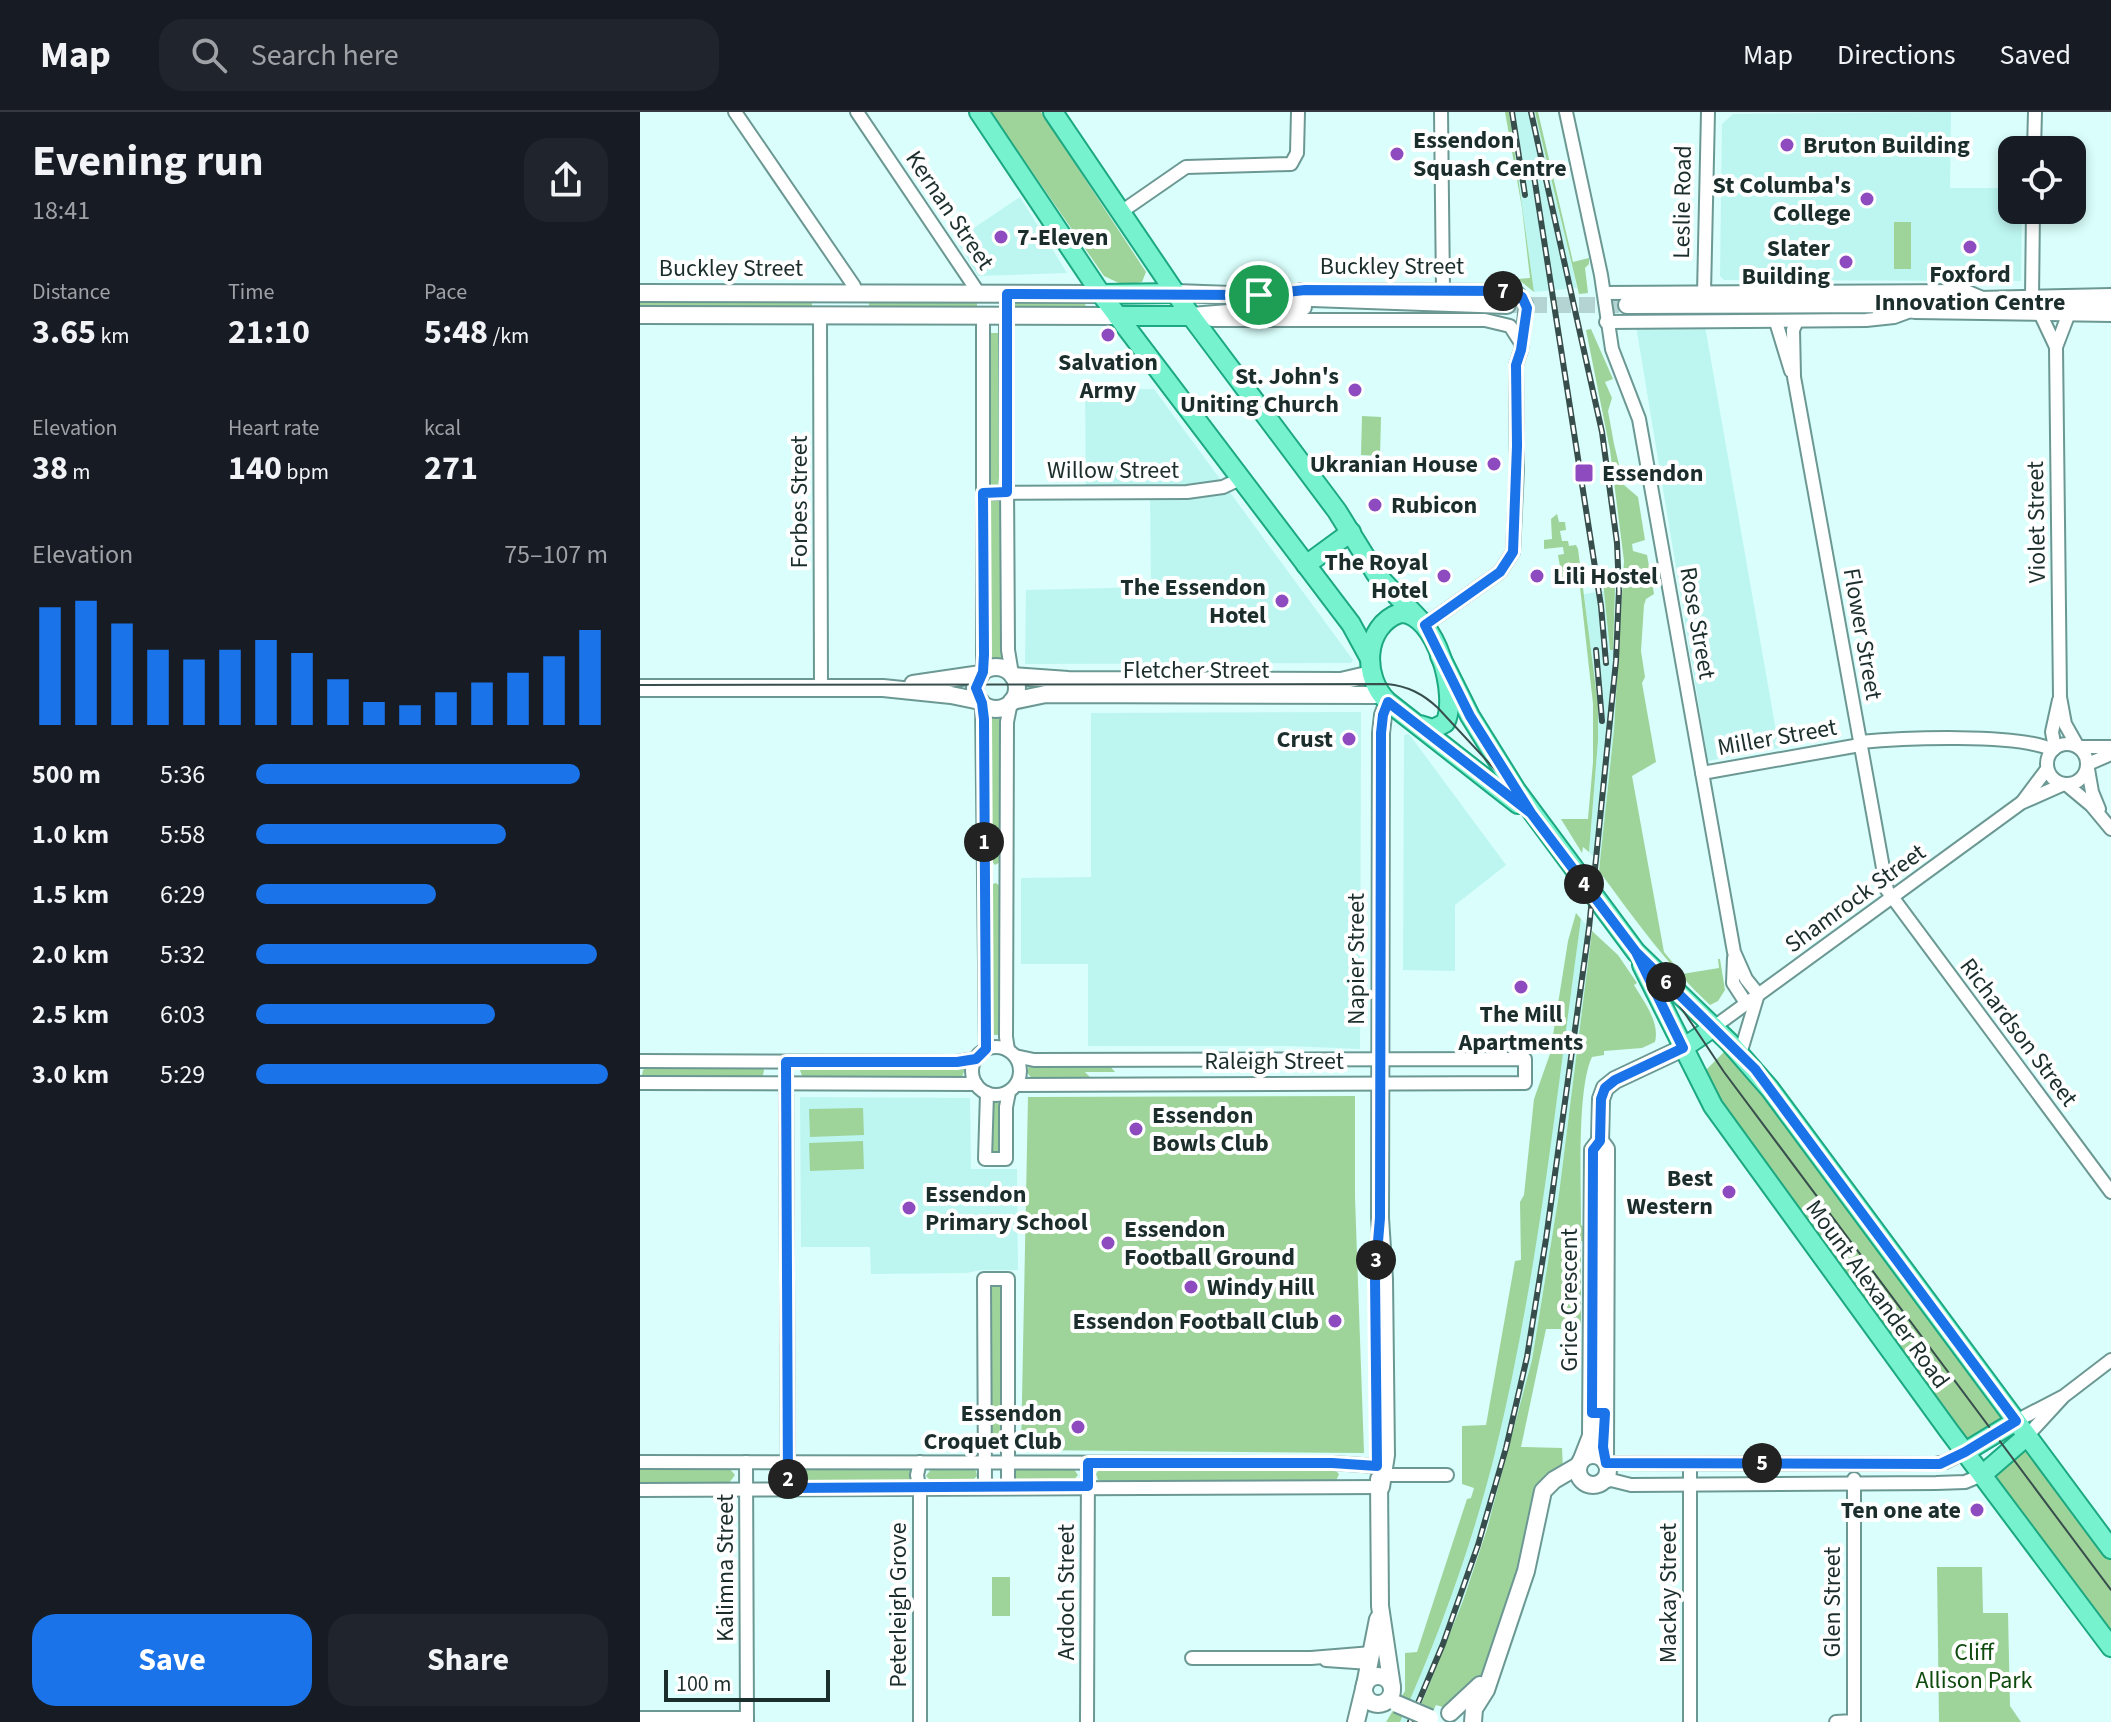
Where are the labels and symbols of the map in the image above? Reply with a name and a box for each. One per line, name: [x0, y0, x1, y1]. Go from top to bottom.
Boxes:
place label: Essendon Squash Centre: [1413, 123, 1567, 186]
place label: Bruton Building: [1803, 128, 1970, 163]
marker: Bruton Building: [1778, 136, 1796, 154]
street label: Kernan Street: [897, 144, 1002, 277]
marker: Essendon Squash Centre: [1388, 145, 1406, 163]
street label: Leslie Road: [1664, 145, 1701, 259]
place label: St Columba's College: [1713, 168, 1851, 231]
marker: St Columba's College: [1858, 190, 1876, 208]
place label: 7-Eleven: [1017, 220, 1108, 255]
marker: 7-Eleven: [992, 228, 1010, 246]
place label: Slater Building: [1741, 231, 1830, 294]
marker: Foxford Innovation Centre: [1961, 238, 1979, 256]
street label: Buckley Street: [1320, 249, 1464, 284]
street label: Buckley Street: [659, 251, 803, 286]
marker: Slater Building: [1837, 253, 1855, 271]
place label: Foxford Innovation Centre: [1875, 257, 2065, 320]
pin: [1225, 261, 1293, 329]
pin: 7: [1483, 271, 1523, 311]
marker: Salvation Army: [1099, 326, 1117, 344]
place label: Salvation Army: [1058, 345, 1158, 408]
place label: St. John's Uniting Church: [1180, 359, 1339, 422]
marker: St. John's Uniting Church: [1346, 381, 1364, 399]
street label: Forbes Street: [782, 435, 817, 569]
place label: Ukranian House: [1310, 447, 1478, 482]
street label: Willow Street: [1047, 453, 1179, 488]
marker: Ukranian House: [1485, 455, 1503, 473]
place label: Essendon: [1602, 456, 1703, 491]
street label: Violet Street: [2018, 461, 2055, 583]
marker: Essendon: [1573, 462, 1595, 484]
place label: Rubicon: [1391, 488, 1477, 523]
marker: Rubicon: [1366, 496, 1384, 514]
place label: The Royal Hotel: [1325, 545, 1428, 608]
place label: Lili Hostel: [1553, 559, 1658, 594]
street label: Rose Street: [1670, 564, 1725, 682]
street label: Flower Street: [1834, 565, 1891, 703]
marker: The Royal Hotel: [1435, 567, 1453, 585]
marker: Lili Hostel: [1528, 567, 1546, 585]
place label: The Essendon Hotel: [1120, 570, 1266, 633]
marker: The Essendon Hotel: [1273, 592, 1291, 610]
street label: Fletcher Street: [1123, 653, 1269, 688]
street label: Miller Street: [1715, 710, 1840, 765]
place label: Crust: [1277, 722, 1333, 757]
marker: Crust: [1340, 730, 1358, 748]
pin: 1: [964, 822, 1004, 862]
street label: Shamrock Street: [1778, 835, 1933, 962]
pin: 4: [1564, 864, 1604, 904]
street label: Napier Street: [1339, 893, 1374, 1025]
street label: Richardson Street: [1951, 951, 2086, 1114]
pin: 6: [1646, 962, 1686, 1002]
marker: The Mill Apartments: [1512, 978, 1530, 996]
place label: The Mill Apartments: [1458, 997, 1583, 1060]
street label: Raleigh Street: [1204, 1044, 1344, 1079]
place label: Essendon Bowls Club: [1152, 1098, 1269, 1161]
marker: Essendon Bowls Club: [1127, 1120, 1145, 1138]
place label: Best Western: [1626, 1161, 1713, 1224]
place label: Essendon Primary School: [925, 1177, 1088, 1240]
marker: Best Western: [1720, 1183, 1738, 1201]
street label: Mount Alexander Road: [1797, 1193, 1958, 1396]
marker: Essendon Primary School: [900, 1199, 918, 1217]
place label: Essendon Football Ground: [1124, 1212, 1295, 1275]
street label: Grice Crescent: [1552, 1228, 1587, 1372]
marker: Essendon Football Ground: [1099, 1234, 1117, 1252]
pin: 3: [1356, 1240, 1396, 1280]
place label: Windy Hill: [1207, 1270, 1315, 1305]
marker: Windy Hill: [1182, 1278, 1200, 1296]
place label: Essendon Football Club: [1073, 1304, 1319, 1339]
marker: Essendon Football Club: [1326, 1312, 1344, 1330]
place label: Essendon Croquet Club: [924, 1396, 1062, 1459]
marker: Essendon Croquet Club: [1069, 1418, 1087, 1436]
pin: 5: [1742, 1443, 1782, 1483]
pin: 2: [768, 1459, 808, 1499]
place label: Ten one ate: [1841, 1493, 1961, 1528]
street label: Kalimna Street: [708, 1494, 743, 1642]
marker: Ten one ate: [1968, 1501, 1986, 1519]
street label: Peterleigh Grove: [881, 1522, 916, 1688]
street label: Mackay Street: [1651, 1523, 1686, 1663]
street label: Ardoch Street: [1049, 1524, 1084, 1660]
street label: Glen Street: [1815, 1547, 1850, 1657]
park label: Cliff Allison Park: [1915, 1635, 2033, 1698]
scale bar: [664, 1666, 830, 1702]

